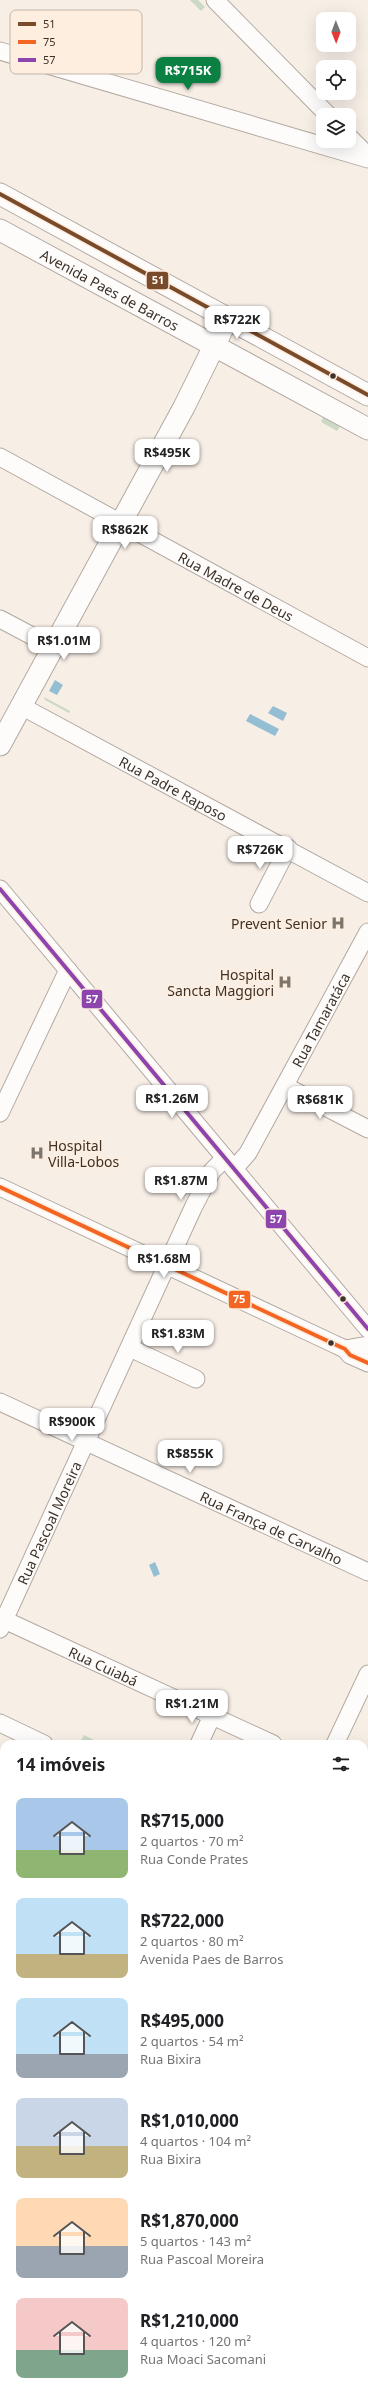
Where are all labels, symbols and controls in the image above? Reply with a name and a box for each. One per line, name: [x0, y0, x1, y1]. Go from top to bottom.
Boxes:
legend: [10, 10, 142, 74]
north arrow: [316, 12, 356, 52]
map controls: [316, 12, 356, 148]
text: 51: [43, 16, 56, 31]
text: 75: [43, 34, 56, 49]
text: 57: [43, 52, 56, 67]
pin: R$715K: [155, 57, 221, 91]
button: locate: [316, 60, 356, 100]
text: R$715K: [165, 61, 211, 79]
button: layers: [316, 108, 356, 148]
street label: Avenida Paes de Barros: [37, 244, 183, 335]
line badge: 51: [146, 271, 169, 290]
text: 51: [152, 272, 164, 287]
pin: R$722K: [204, 306, 270, 340]
text: R$722K: [214, 310, 260, 328]
unlabelled marker: [328, 371, 338, 381]
pin: R$495K: [134, 439, 200, 473]
text: R$495K: [144, 443, 190, 461]
pin: R$862K: [92, 516, 158, 550]
text: R$862K: [102, 520, 148, 538]
street label: Rua Madre de Deus: [175, 547, 297, 625]
pin: R$1.01M: [27, 627, 101, 661]
text: R$1.01M: [37, 631, 91, 649]
street label: Rua Padre Raposo: [116, 751, 231, 825]
pin: R$726K: [227, 836, 293, 870]
text: R$726K: [237, 840, 283, 858]
place label: Prevent Senior: [231, 914, 327, 933]
hospital icon: Prevent Senior: [330, 915, 346, 931]
place label: Hospital Sancta Maggiori: [167, 965, 274, 1000]
street label: Rua Tamaratáca: [287, 969, 354, 1070]
hospital icon: Hospital Sancta Maggiori: [277, 974, 293, 990]
line badge: 57: [81, 989, 103, 1009]
text: 57: [86, 991, 98, 1006]
pin: R$1.26M: [135, 1085, 209, 1119]
pin: R$681K: [287, 1086, 353, 1120]
text: R$1.26M: [145, 1089, 199, 1107]
text: R$681K: [297, 1090, 343, 1108]
place label: Hospital Villa-Lobos: [48, 1136, 119, 1171]
hospital icon: Hospital Villa-Lobos: [29, 1145, 45, 1161]
pin: R$1.87M: [144, 1167, 218, 1201]
text: R$1.87M: [154, 1171, 208, 1189]
line badge: 57: [265, 1209, 287, 1229]
text: 57: [270, 1211, 282, 1226]
pin: R$1.68M: [127, 1245, 201, 1279]
text: R$1.68M: [137, 1249, 191, 1267]
line badge: 75: [228, 1290, 251, 1309]
text: 75: [233, 1291, 245, 1306]
unlabelled marker: [338, 1294, 348, 1304]
pin: R$1.83M: [141, 1320, 215, 1354]
text: R$1.83M: [151, 1324, 205, 1342]
unlabelled marker: [326, 1338, 336, 1348]
pin: R$900K: [39, 1408, 105, 1442]
text: R$900K: [49, 1412, 95, 1430]
pin: R$855K: [157, 1440, 223, 1474]
text: R$855K: [167, 1444, 213, 1462]
street label: Rua Pascoal Moreira: [12, 1458, 85, 1587]
street label: Rua França de Carvalho: [197, 1486, 346, 1568]
street label: Rua Cuiabá: [66, 1642, 141, 1690]
pin: R$1.21M: [155, 1690, 229, 1724]
text: R$1.21M: [165, 1694, 219, 1712]
text: 14 imóveis: [16, 1753, 105, 1776]
icon: filters: [330, 1753, 352, 1775]
text: R$715,000: [140, 1809, 224, 1832]
icon: home: [48, 1814, 96, 1862]
text: 2 quartos · 70 m²: [140, 1832, 244, 1850]
text: Rua Conde Prates: [140, 1850, 248, 1868]
text: R$722,000: [140, 1909, 224, 1932]
icon: home: [48, 1914, 96, 1962]
text: 2 quartos · 80 m²: [140, 1932, 244, 1950]
text: Avenida Paes de Barros: [140, 1950, 283, 1968]
text: R$495,000: [140, 2009, 224, 2032]
icon: home: [48, 2014, 96, 2062]
text: 2 quartos · 54 m²: [140, 2032, 244, 2050]
text: Rua Bixira: [140, 2050, 201, 2068]
text: R$1,010,000: [140, 2109, 239, 2132]
icon: home: [48, 2114, 96, 2162]
text: 4 quartos · 104 m²: [140, 2132, 251, 2150]
text: Rua Bixira: [140, 2150, 201, 2168]
text: R$1,870,000: [140, 2209, 239, 2232]
icon: home: [48, 2214, 96, 2262]
text: 5 quartos · 143 m²: [140, 2232, 251, 2250]
text: Rua Pascoal Moreira: [140, 2250, 264, 2268]
text: R$1,210,000: [140, 2309, 239, 2332]
icon: home: [48, 2314, 96, 2362]
text: 4 quartos · 120 m²: [140, 2332, 251, 2350]
text: Rua Moaci Sacomani: [140, 2350, 266, 2368]

